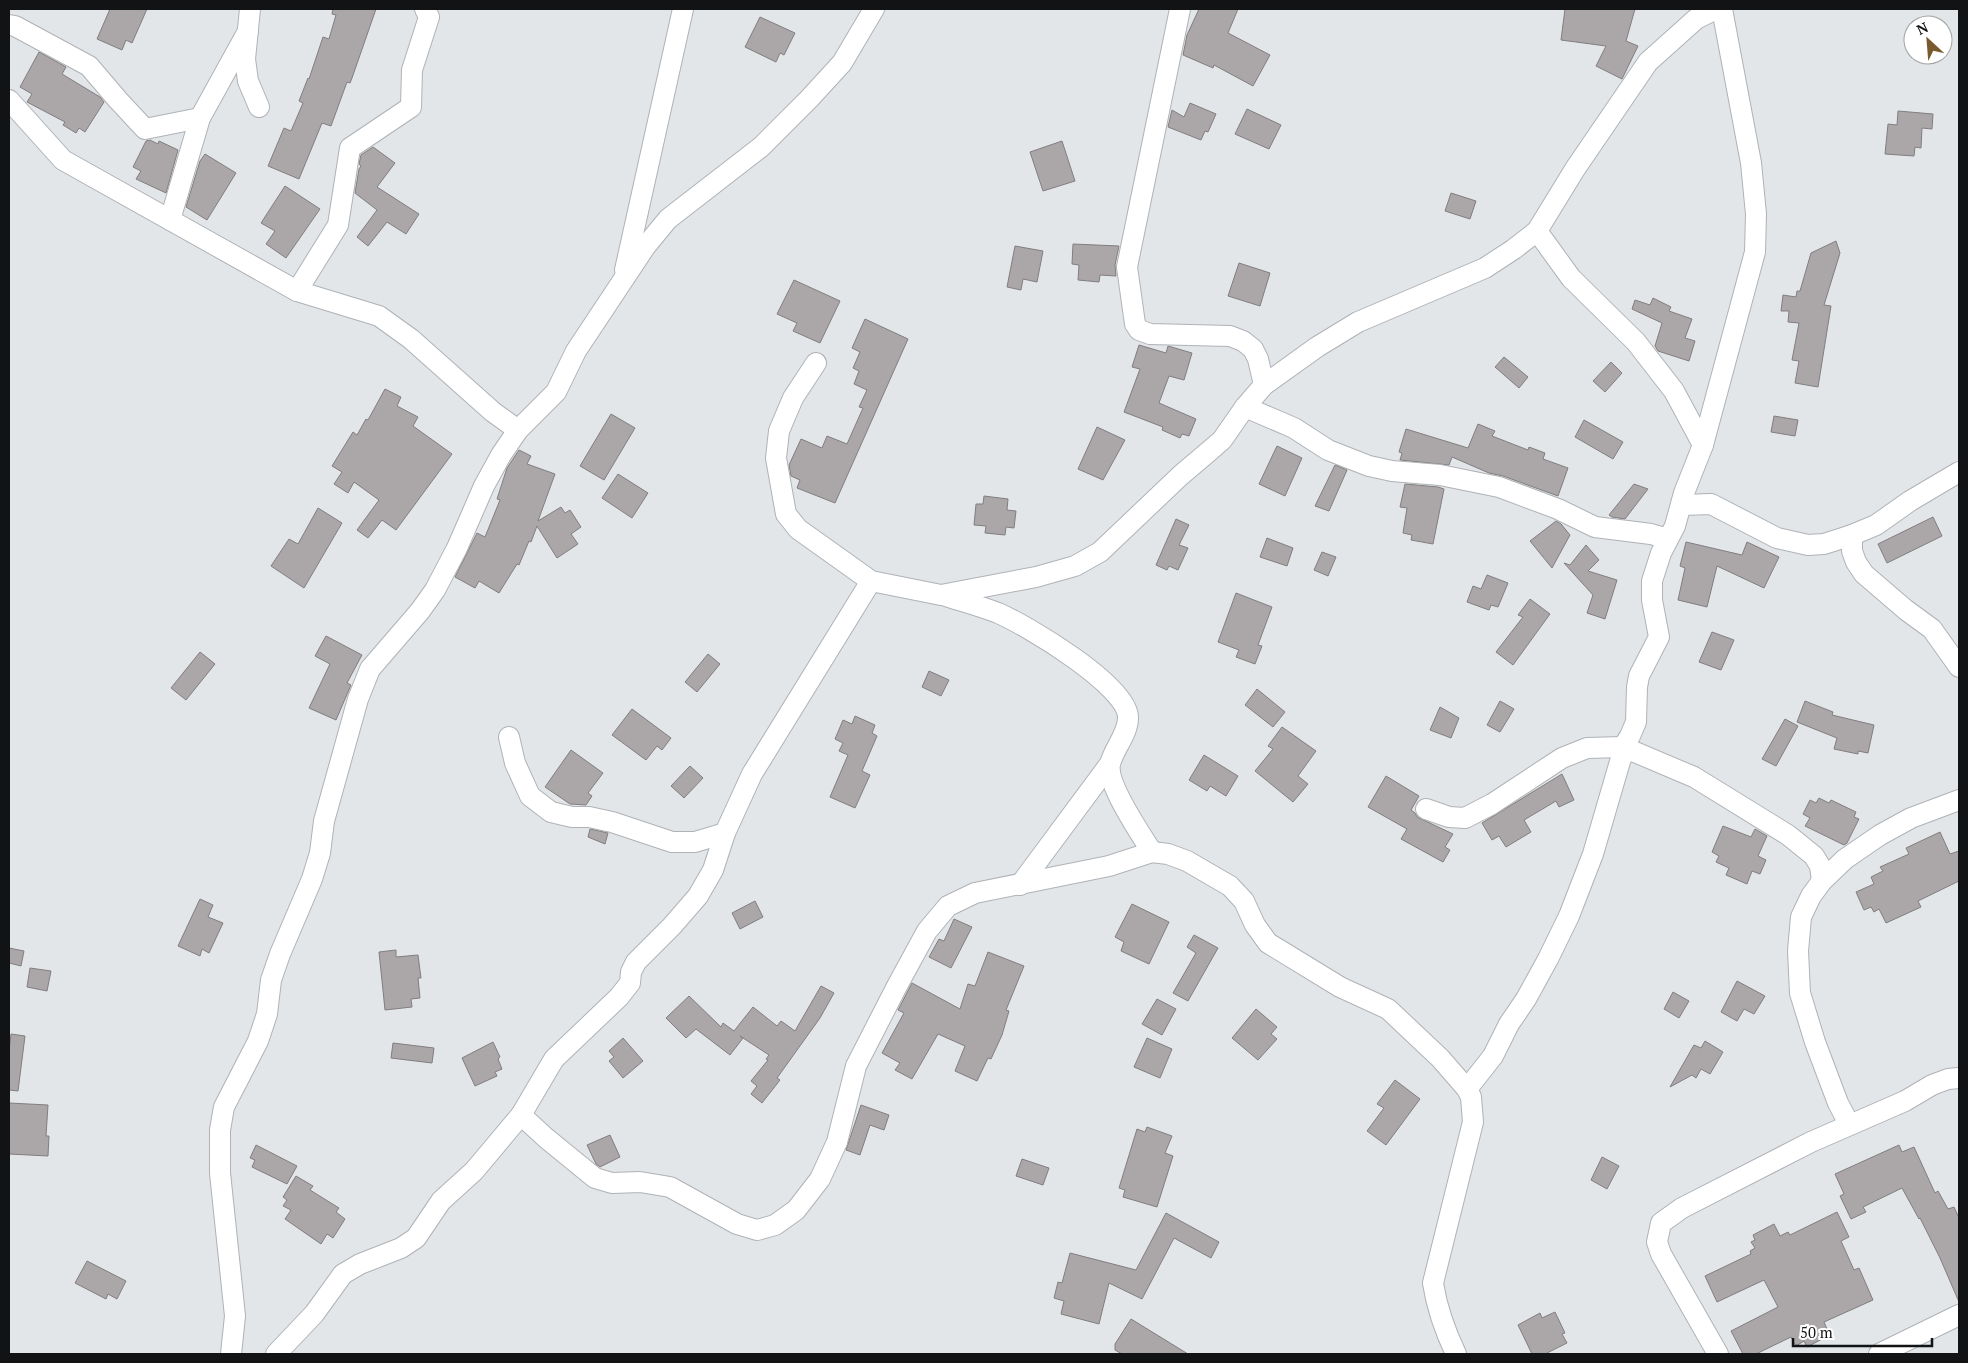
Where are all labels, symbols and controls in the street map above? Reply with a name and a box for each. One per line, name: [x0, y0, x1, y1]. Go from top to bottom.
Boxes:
north arrow: [1903, 15, 1953, 65]
text: N: [1913, 17, 1931, 39]
scale bar: [1793, 1316, 1932, 1348]
text: 50 m: [1800, 1322, 1833, 1342]

